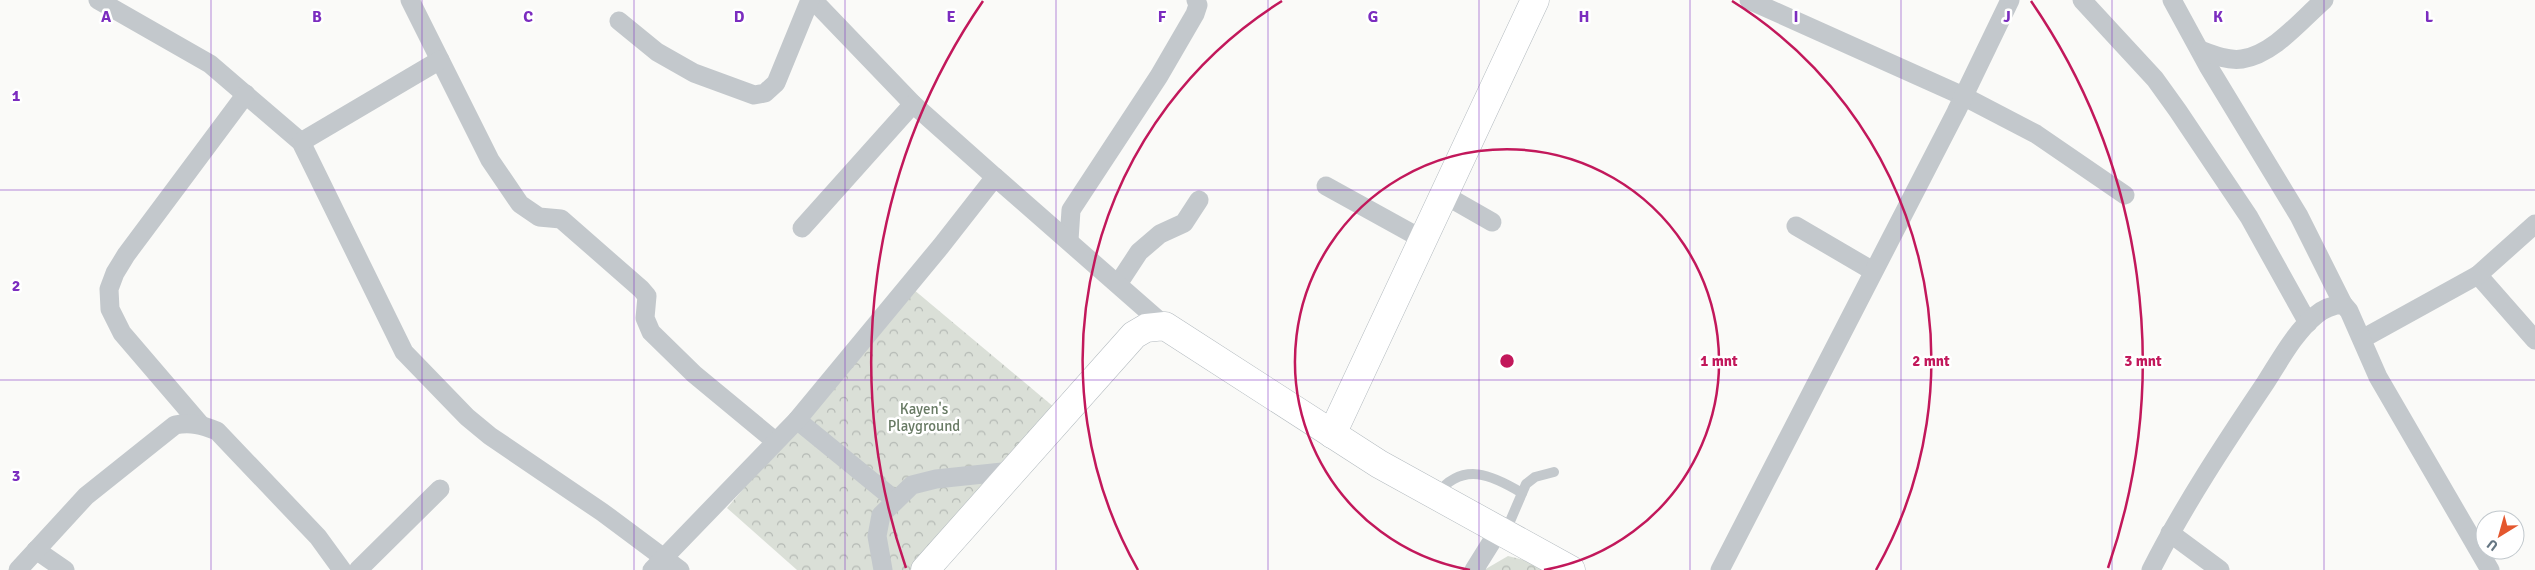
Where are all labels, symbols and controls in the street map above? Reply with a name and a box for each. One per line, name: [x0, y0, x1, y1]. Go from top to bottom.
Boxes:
text: A: [101, 7, 112, 27]
text: B: [312, 7, 322, 27]
text: C: [523, 7, 533, 27]
text: D: [734, 7, 745, 27]
text: E: [946, 7, 956, 27]
text: F: [1158, 7, 1167, 27]
text: G: [1368, 7, 1378, 27]
text: H: [1579, 7, 1589, 27]
text: I: [1793, 7, 1799, 27]
text: J: [2003, 7, 2011, 27]
text: K: [2213, 7, 2223, 27]
text: L: [2425, 7, 2434, 27]
text: 1: [12, 86, 21, 106]
text: 2: [12, 276, 20, 296]
centre of rings: [1498, 352, 1516, 370]
text: 1 mnt: [1700, 352, 1738, 370]
text: 2 mnt: [1912, 352, 1950, 370]
text: 3 mnt: [2124, 352, 2162, 370]
park label: Kayen's Playground: [888, 400, 960, 435]
text: 3: [12, 466, 20, 486]
north arrow: [2475, 510, 2525, 560]
text: U: [2484, 535, 2501, 555]

